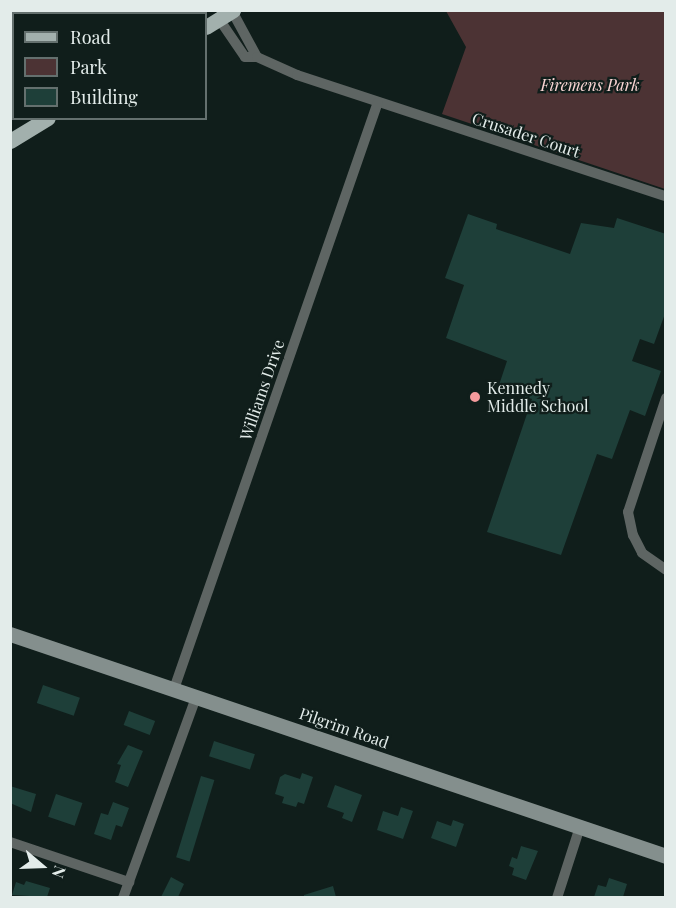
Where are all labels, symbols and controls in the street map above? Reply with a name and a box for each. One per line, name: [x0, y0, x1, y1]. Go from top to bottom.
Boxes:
legend: [12, 12, 207, 120]
text: Road: [70, 25, 111, 49]
text: Park: [70, 55, 107, 79]
park label: Firemens Park: [540, 75, 640, 95]
text: Building: [70, 85, 138, 109]
street label: Crusader Court: [469, 108, 583, 162]
street label: Williams Drive: [236, 337, 288, 443]
place label: Kennedy Middle School: [487, 378, 588, 416]
marker: Kennedy Middle School: [468, 390, 482, 404]
street label: Pilgrim Road: [297, 704, 391, 752]
north arrow: [12, 836, 72, 896]
text: N: [48, 863, 71, 881]

